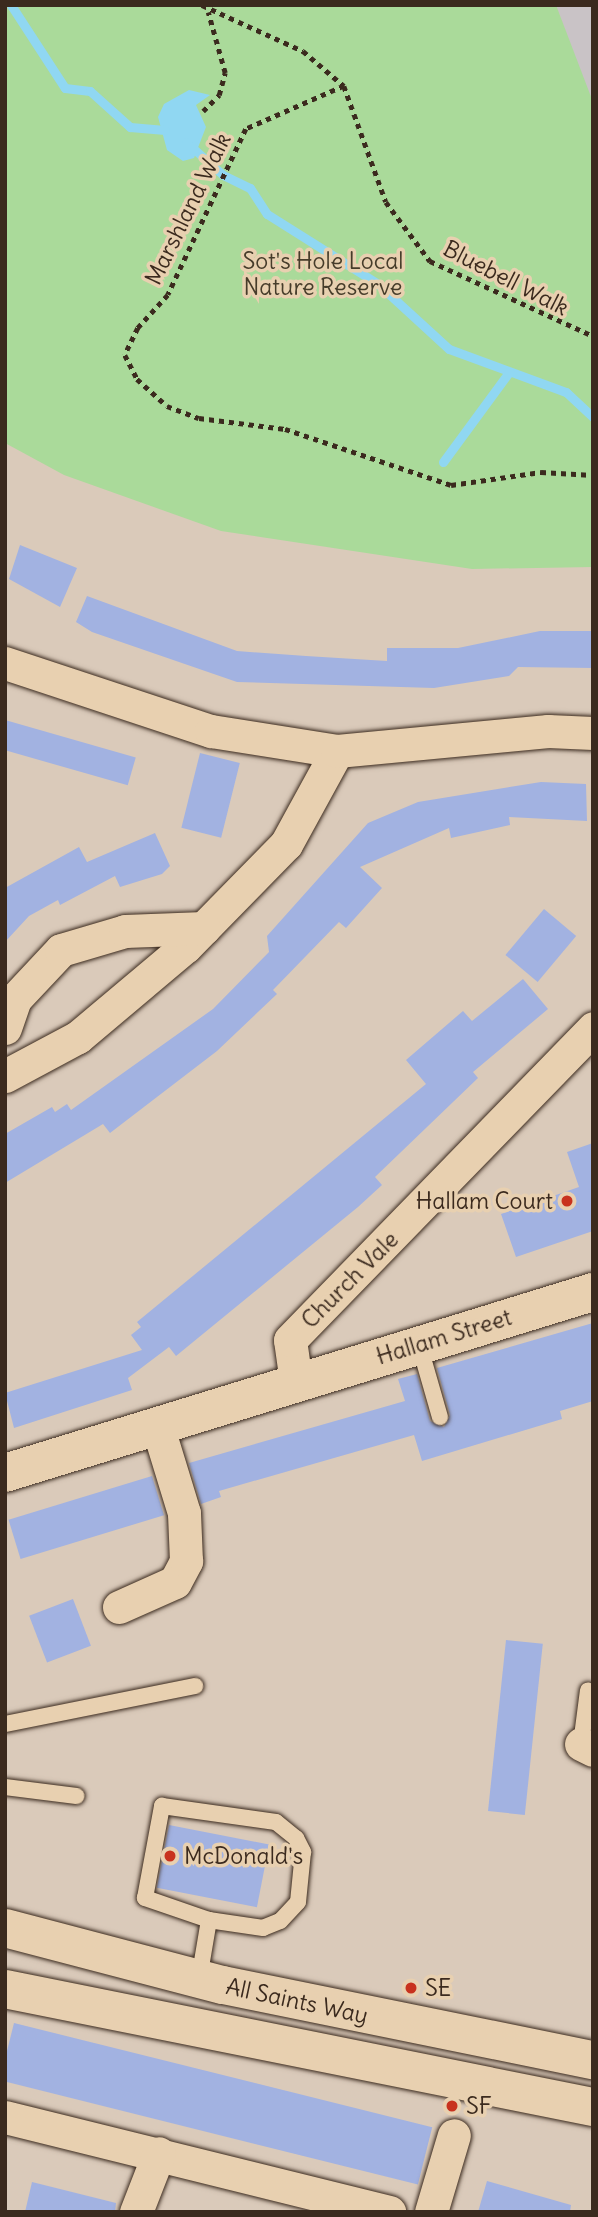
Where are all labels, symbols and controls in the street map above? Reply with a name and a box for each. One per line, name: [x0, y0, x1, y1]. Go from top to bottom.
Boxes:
street label: Marshland Walk: [139, 129, 237, 289]
street label: Bluebell Walk: [439, 235, 573, 321]
park label: Sot's Hole Local Nature Reserve: [242, 247, 404, 301]
place label: Hallam Court: [416, 1187, 553, 1215]
marker: Hallam Court: [559, 1193, 575, 1209]
street label: Church Vale: [296, 1226, 404, 1334]
street label: Hallam Street: [373, 1303, 515, 1371]
place label: McDonald's: [184, 1842, 303, 1870]
marker: McDonald's: [162, 1848, 178, 1864]
street label: All Saints Way: [223, 1972, 371, 2030]
place label: SE: [425, 1974, 451, 2002]
marker: SE: [403, 1980, 419, 1996]
place label: SF: [466, 2092, 492, 2120]
marker: SF: [444, 2098, 460, 2114]

